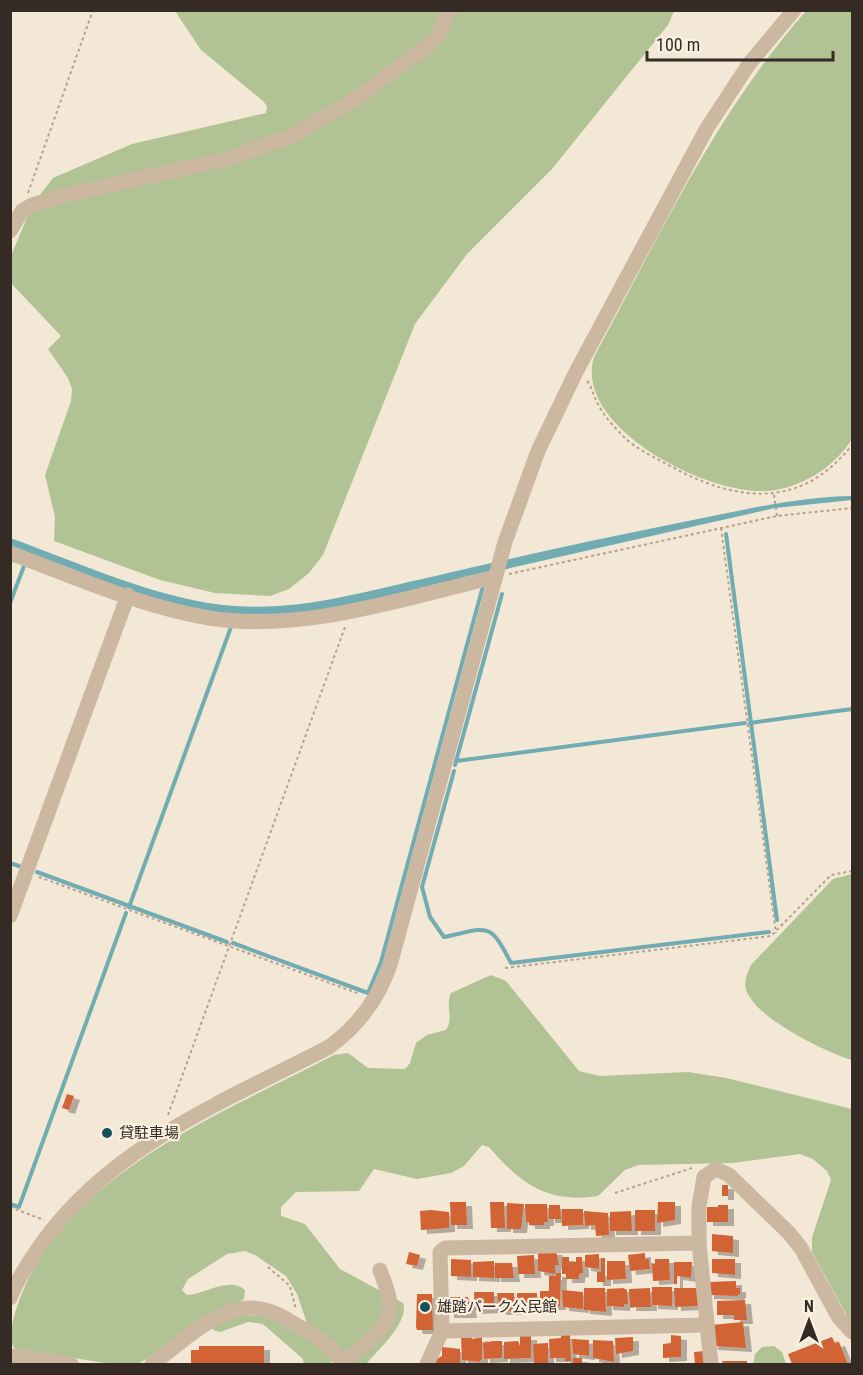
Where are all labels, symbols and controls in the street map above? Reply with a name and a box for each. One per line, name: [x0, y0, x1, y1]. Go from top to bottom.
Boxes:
scale bar: [647, 24, 833, 62]
text: 100 m: [656, 34, 700, 55]
place label: 貸駐車場: [119, 1124, 179, 1142]
marker: 貸駐車場: [100, 1126, 114, 1140]
north arrow: [779, 1291, 839, 1351]
text: N: [804, 1297, 814, 1316]
place label: 雄踏パーク公民館: [437, 1298, 557, 1316]
marker: 雄踏パーク公民館: [418, 1300, 432, 1314]

